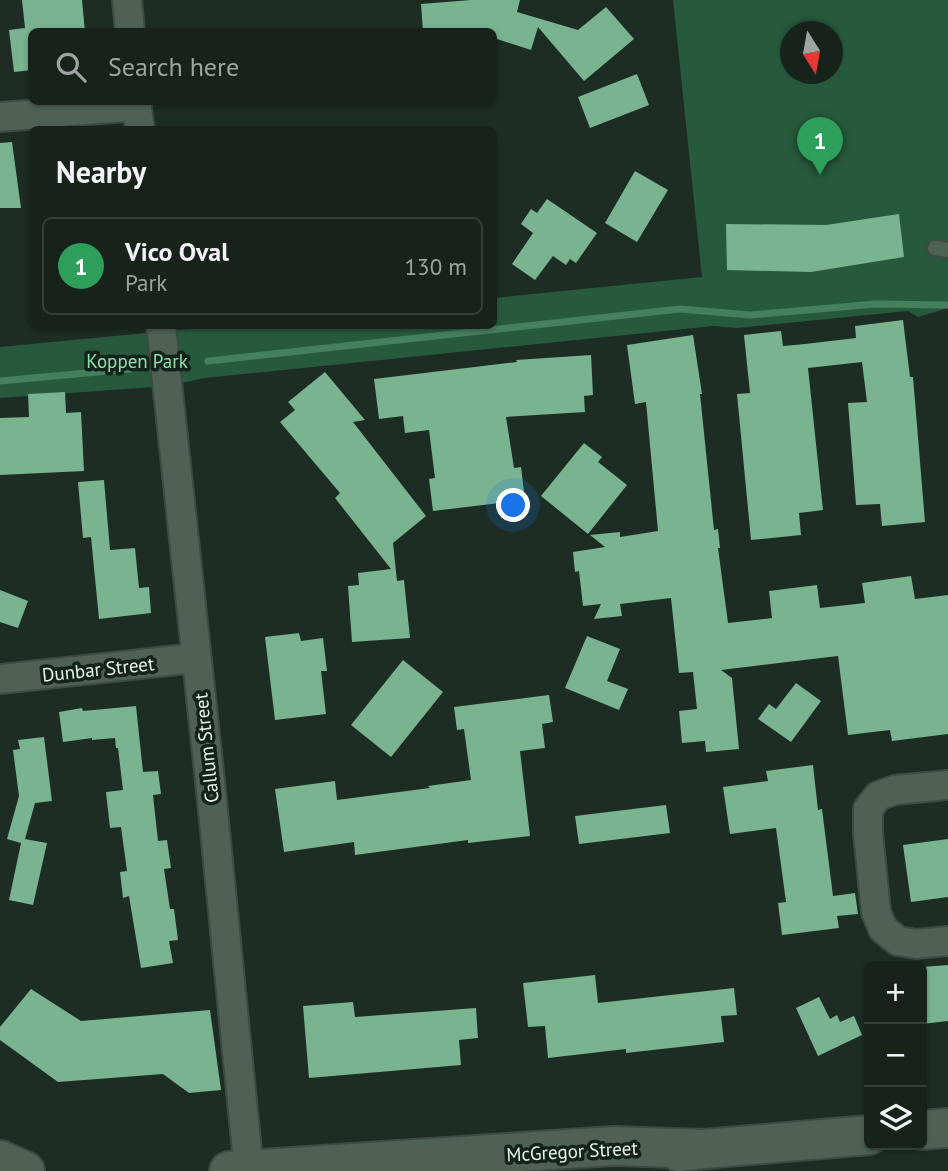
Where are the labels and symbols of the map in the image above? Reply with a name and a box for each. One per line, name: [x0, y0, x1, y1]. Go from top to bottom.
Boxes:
north arrow: [780, 21, 843, 84]
pin: 1: [797, 117, 843, 175]
park label: Koppen Park: [86, 349, 188, 373]
your location: [496, 488, 530, 522]
street label: Dunbar Street: [41, 651, 156, 687]
street label: Callum Street: [188, 691, 224, 804]
street label: McGregor Street: [506, 1136, 639, 1166]

